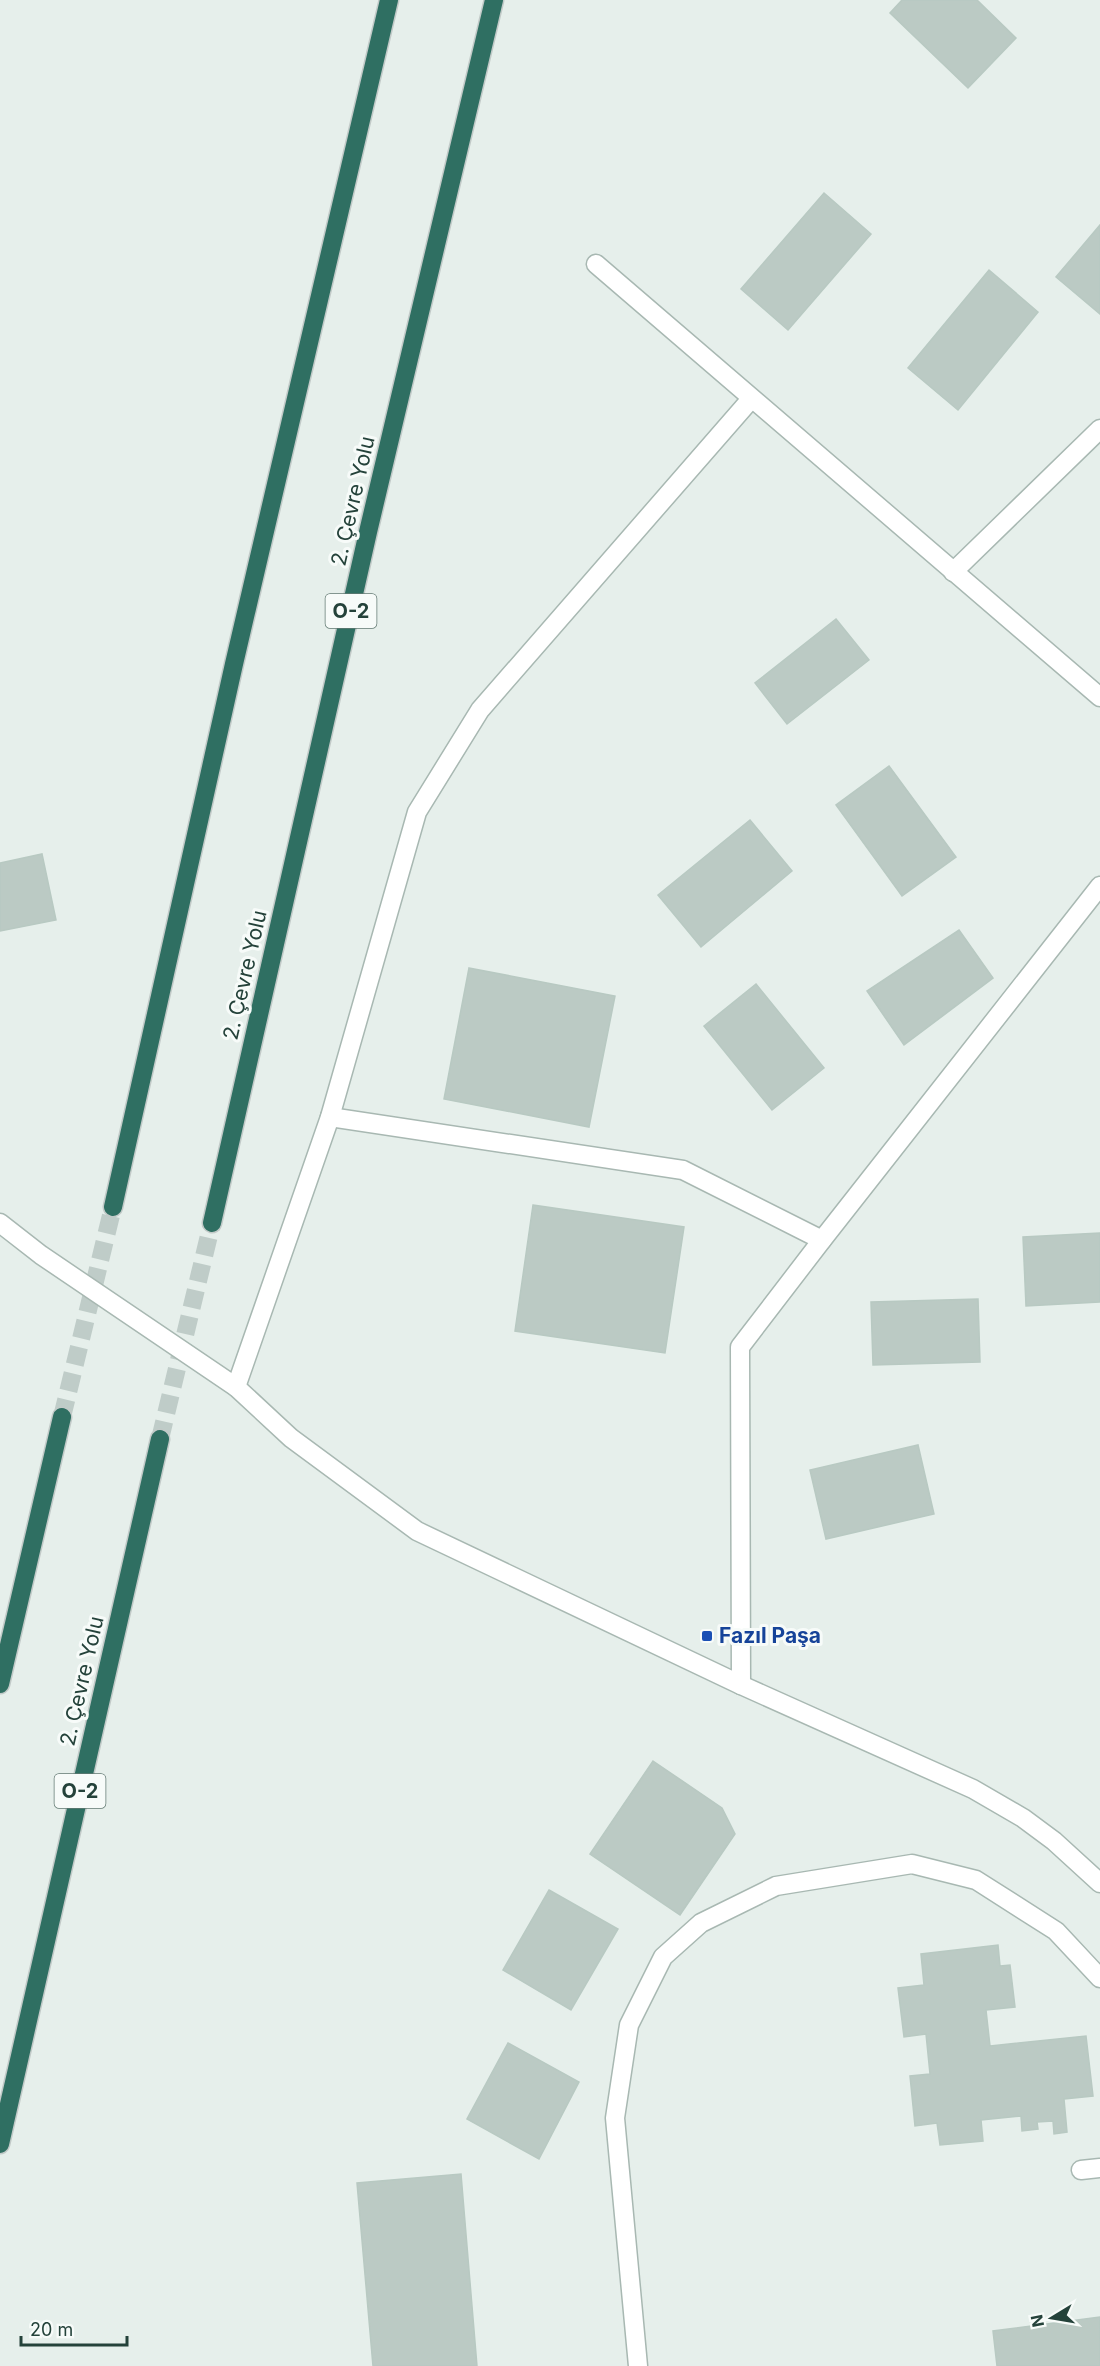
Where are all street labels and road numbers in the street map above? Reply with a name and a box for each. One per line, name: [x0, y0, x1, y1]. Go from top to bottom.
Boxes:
street label: 2. Çevre Yolu: [325, 434, 380, 568]
road number: O-2: [326, 594, 376, 628]
street label: 2. Çevre Yolu: [217, 908, 272, 1042]
street label: 2. Çevre Yolu: [54, 1614, 109, 1748]
road number: O-2: [54, 1774, 106, 1808]

